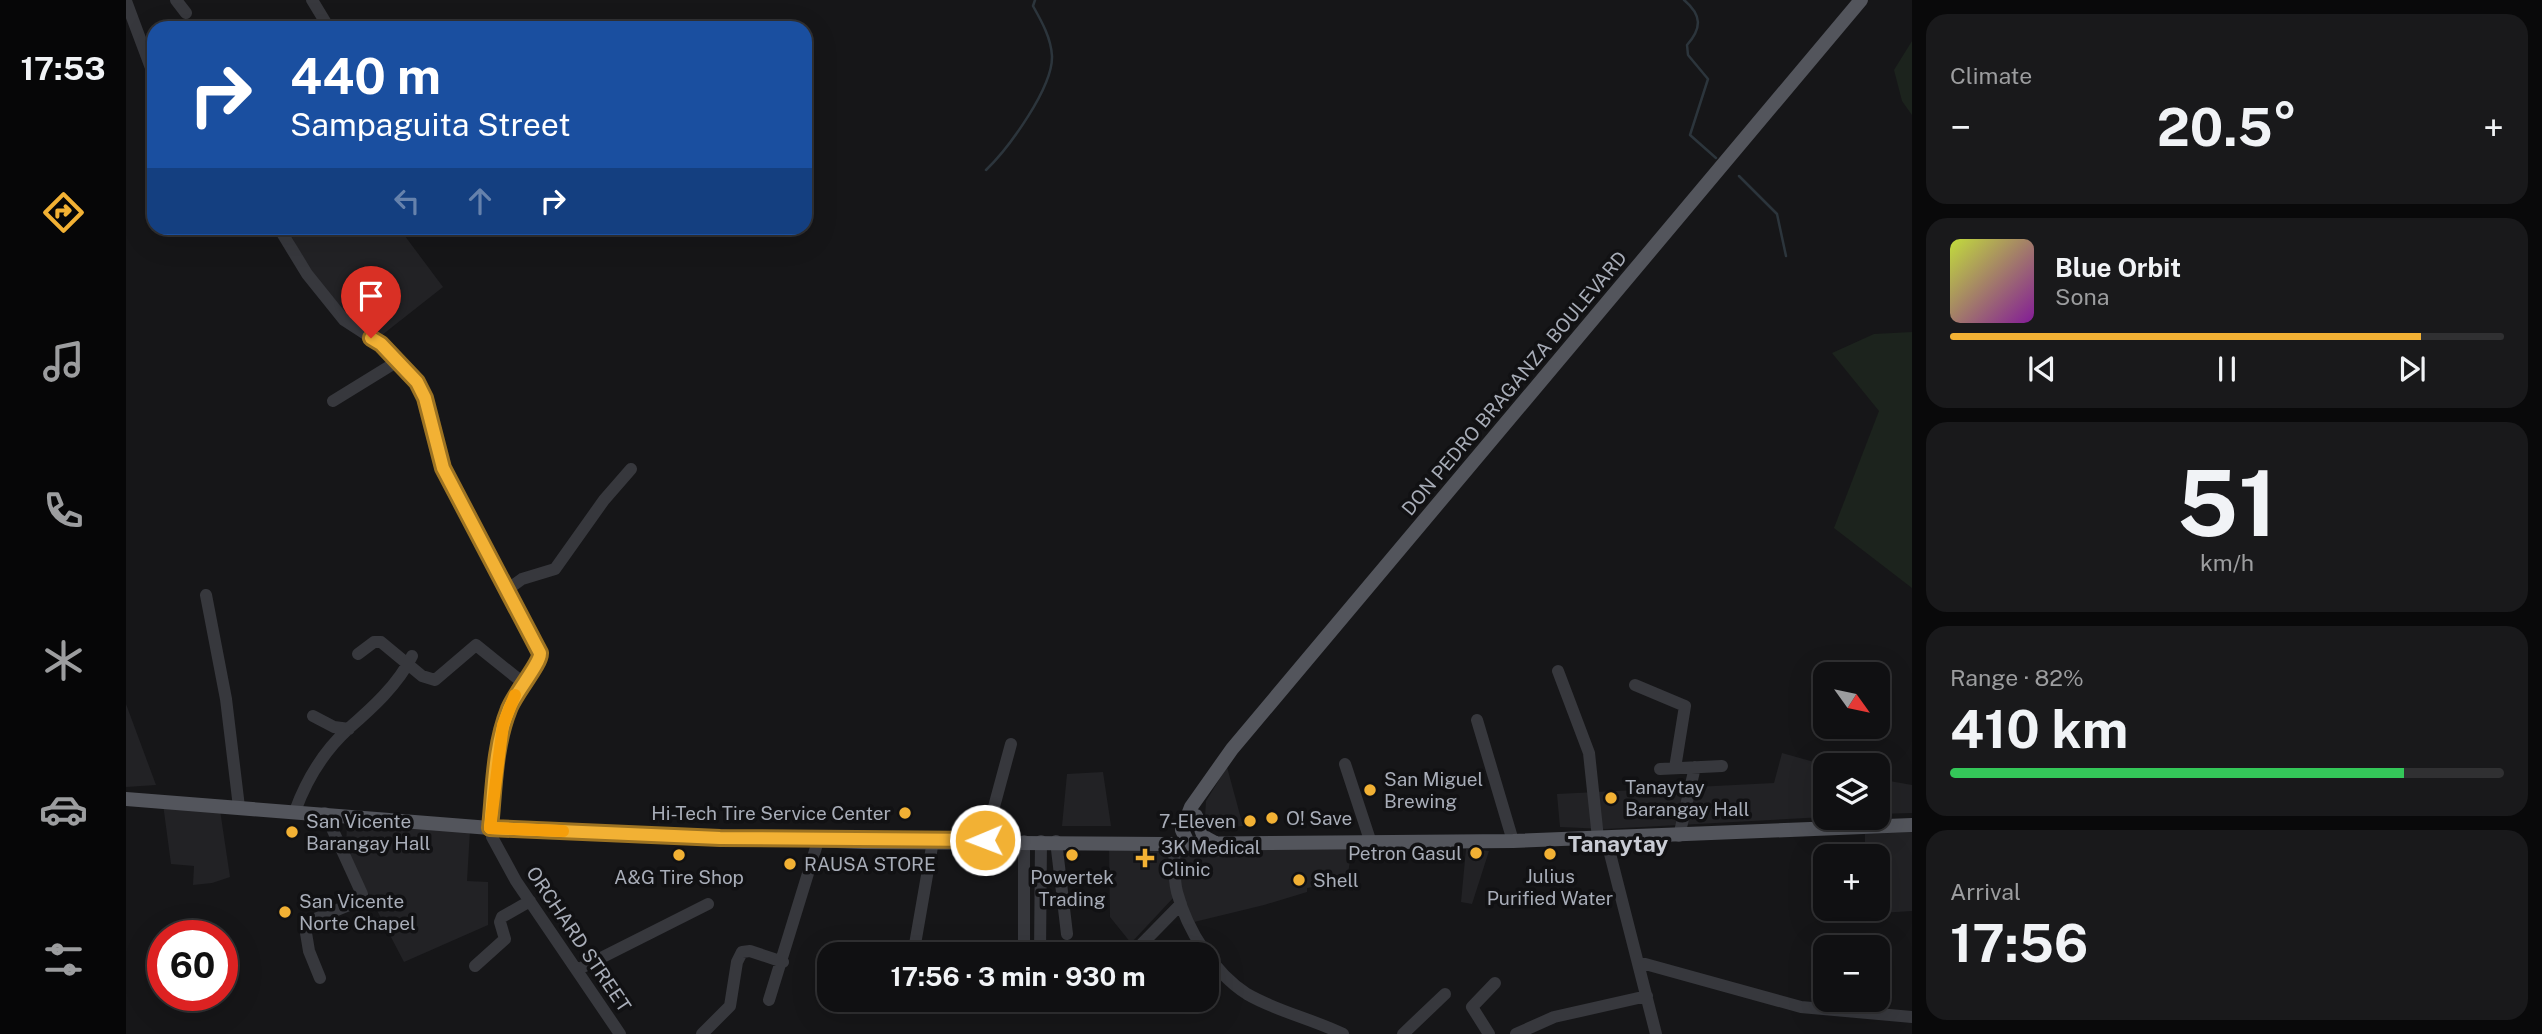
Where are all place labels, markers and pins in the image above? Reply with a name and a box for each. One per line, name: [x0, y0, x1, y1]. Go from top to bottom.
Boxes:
pin: [341, 266, 401, 338]
place label: San Miguel Brewing: [1384, 768, 1483, 812]
place label: Tanaytay Barangay Hall: [1625, 776, 1749, 820]
marker: San Miguel Brewing: [1362, 782, 1378, 798]
marker: Tanaytay Barangay Hall: [1603, 790, 1619, 806]
place label: Hi-Tech Tire Service Center: [651, 802, 891, 824]
marker: Hi-Tech Tire Service Center: [897, 805, 913, 821]
place label: O! Save: [1286, 807, 1352, 829]
place label: San Vicente Barangay Hall: [306, 810, 430, 854]
place label: 7-Eleven: [1159, 810, 1236, 832]
marker: O! Save: [1264, 810, 1280, 826]
marker: 7-Eleven: [1242, 813, 1258, 829]
marker: San Vicente Barangay Hall: [284, 824, 300, 840]
place label: 3K Medical Clinic: [1161, 836, 1261, 880]
place label: Petron Gasul: [1348, 842, 1462, 864]
marker: Petron Gasul: [1468, 845, 1484, 861]
marker: Julius Purified Water: [1542, 846, 1558, 862]
marker: A&G Tire Shop: [671, 847, 687, 863]
marker: Powertek Trading: [1064, 847, 1080, 863]
marker: 3K Medical Clinic: [1135, 848, 1155, 868]
place label: RAUSA STORE: [804, 853, 936, 875]
marker: RAUSA STORE: [782, 856, 798, 872]
place label: Julius Purified Water: [1487, 865, 1613, 909]
place label: A&G Tire Shop: [614, 866, 744, 888]
place label: Powertek Trading: [1030, 866, 1114, 910]
place label: Shell: [1313, 869, 1359, 891]
marker: Shell: [1291, 872, 1307, 888]
place label: San Vicente Norte Chapel: [299, 890, 416, 934]
marker: San Vicente Norte Chapel: [277, 904, 293, 920]

